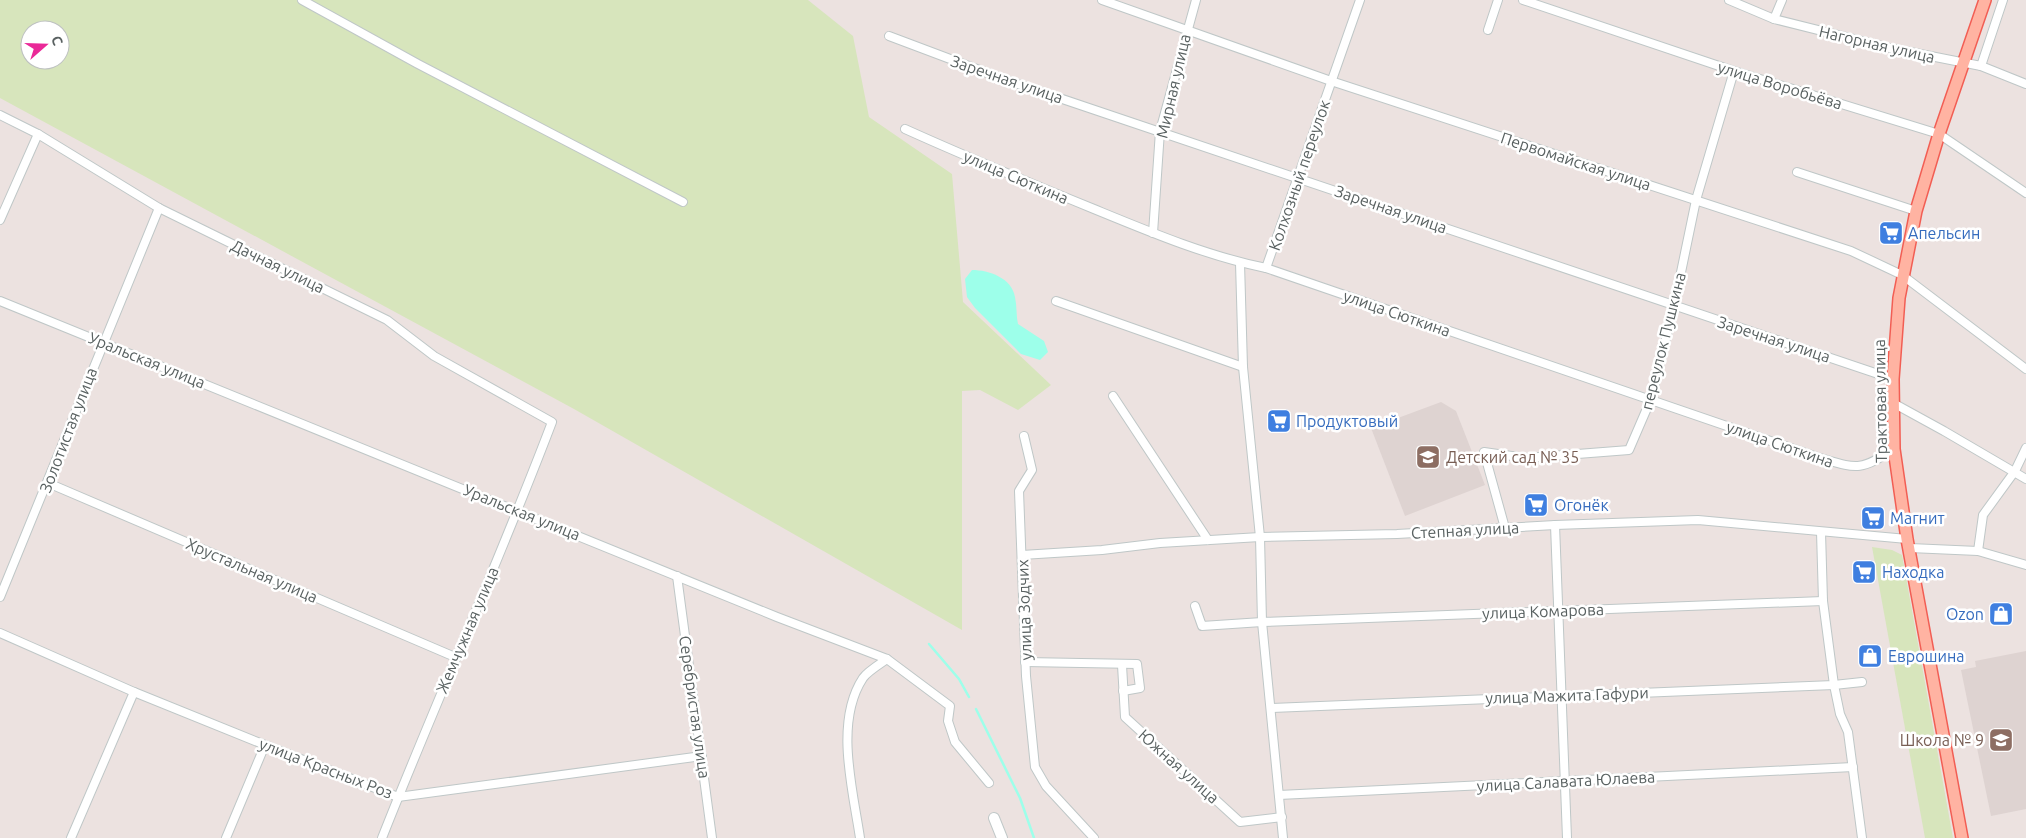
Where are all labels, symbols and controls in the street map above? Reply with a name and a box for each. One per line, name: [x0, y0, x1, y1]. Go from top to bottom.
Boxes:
north arrow: [20, 20, 70, 70]
street label: Нагорная улица: [1817, 22, 1937, 66]
street label: Мирная улица: [1152, 32, 1194, 140]
text: С: [48, 34, 66, 48]
street label: Заречная улица: [949, 51, 1065, 107]
street label: улица Воробьёва: [1716, 58, 1844, 112]
street label: Колхозный переулок: [1265, 97, 1333, 253]
street label: Первомайская улица: [1499, 128, 1653, 194]
street label: улица Сюткина: [961, 147, 1071, 207]
street label: Заречная улица: [1333, 181, 1449, 237]
supermarket icon: Апельсин: [1878, 220, 1904, 246]
place label: Апельсин: [1908, 224, 1980, 242]
street label: Дачная улица: [228, 236, 328, 296]
street label: переулок Пушкина: [1637, 270, 1689, 412]
street label: улица Сюткина: [1341, 286, 1453, 340]
street label: Заречная улица: [1715, 312, 1833, 366]
street label: Уральская улица: [86, 328, 208, 392]
street label: Трактовая улица: [1870, 339, 1890, 463]
street label: Золотистая улица: [36, 365, 100, 495]
supermarket icon: Продуктовый: [1266, 408, 1292, 434]
place label: Продуктовый: [1296, 412, 1398, 430]
street label: улица Сюткина: [1724, 417, 1836, 471]
school or university icon: Детский сад № 35: [1415, 444, 1441, 470]
place label: Детский сад № 35: [1446, 448, 1579, 466]
street label: Уральская улица: [461, 480, 583, 544]
supermarket icon: Огонёк: [1523, 492, 1549, 518]
place label: Огонёк: [1554, 496, 1609, 514]
supermarket icon: Магнит: [1860, 505, 1886, 531]
place label: Магнит: [1890, 509, 1945, 527]
street label: Степная улица: [1410, 518, 1520, 542]
street label: Хрустальная улица: [184, 534, 320, 606]
street label: улица Зодчих: [1013, 559, 1035, 661]
supermarket icon: Находка: [1851, 559, 1877, 585]
place label: Находка: [1882, 563, 1944, 581]
street label: Жемчужная улица: [432, 564, 502, 696]
street label: улица Комарова: [1482, 600, 1604, 622]
shop icon: Ozon: [1988, 601, 2014, 627]
place label: Ozon: [1946, 605, 1984, 623]
street label: Серебристая улица: [676, 634, 714, 780]
shop icon: Еврошина: [1857, 643, 1883, 669]
place label: Еврошина: [1888, 647, 1965, 665]
street label: улица Мажита Гафури: [1485, 683, 1649, 707]
street label: Южная улица: [1135, 725, 1223, 807]
school or university icon: Школа № 9: [1988, 727, 2014, 753]
place label: Школа № 9: [1900, 731, 1984, 749]
street label: улица Красных Роз: [257, 734, 395, 802]
street label: улица Салавата Юлаева: [1476, 767, 1656, 795]

